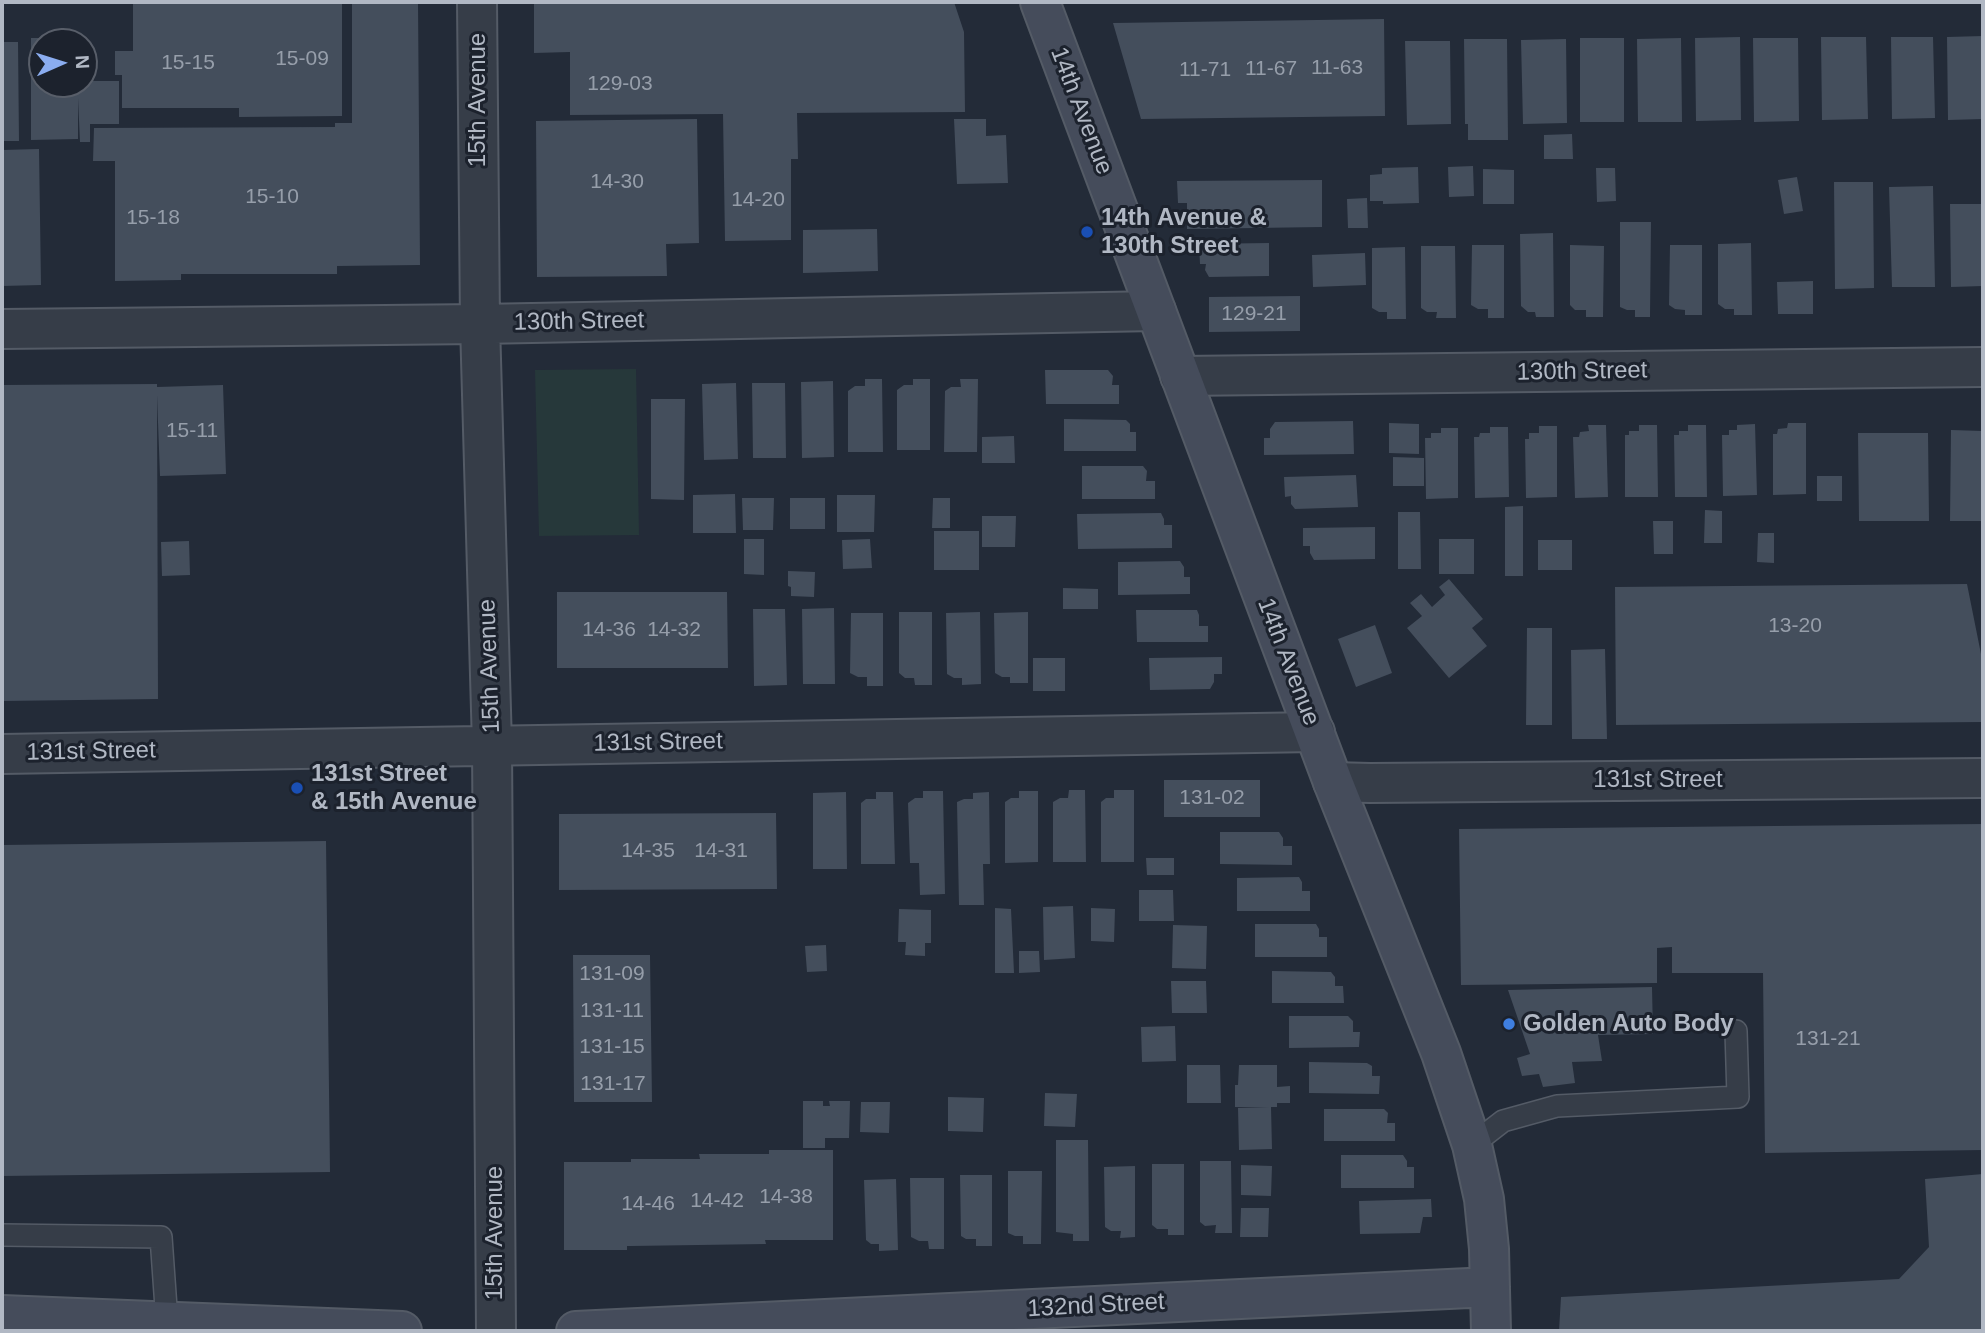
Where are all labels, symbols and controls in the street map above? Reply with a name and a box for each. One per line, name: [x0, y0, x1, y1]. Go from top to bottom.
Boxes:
north arrow: [28, 28, 98, 98]
street label: 15th Avenue: [464, 33, 492, 167]
street label: 14th Avenue: [1043, 43, 1119, 179]
house number: 15-09: [275, 46, 329, 72]
house number: 15-15: [161, 50, 215, 76]
text: N: [72, 55, 93, 69]
house number: 11-63: [1311, 55, 1363, 81]
house number: 11-67: [1245, 56, 1297, 82]
house number: 11-71: [1179, 57, 1231, 83]
house number: 129-03: [587, 71, 653, 97]
house number: 14-30: [590, 169, 644, 195]
house number: 15-10: [245, 184, 299, 210]
house number: 14-20: [731, 187, 785, 213]
place label: 14th Avenue & 130th Street: [1101, 204, 1267, 260]
house number: 15-18: [126, 205, 180, 231]
marker: 14th Avenue & 130th Street: [1079, 224, 1095, 240]
house number: 129-21: [1221, 301, 1287, 327]
street label: 130th Street: [513, 306, 645, 338]
street label: 130th Street: [1516, 356, 1648, 388]
house number: 15-11: [166, 418, 218, 444]
street label: 14th Avenue: [1250, 594, 1326, 730]
street label: 15th Avenue: [473, 598, 507, 734]
house number: 13-20: [1768, 613, 1822, 639]
house number: 14-36: [582, 617, 636, 643]
house number: 14-32: [647, 617, 701, 643]
street label: 131st Street: [593, 727, 723, 759]
street label: 131st Street: [26, 736, 156, 768]
place label: 131st Street & 15th Avenue: [311, 760, 477, 816]
street label: 131st Street: [1593, 766, 1723, 794]
marker: 131st Street & 15th Avenue: [289, 780, 305, 796]
house number: 131-02: [1179, 785, 1245, 811]
house number: 14-35: [621, 838, 675, 864]
house number: 14-31: [694, 838, 748, 864]
house number: 131-09: [579, 961, 645, 987]
house number: 131-11: [580, 998, 644, 1024]
place label: Golden Auto Body: [1523, 1010, 1734, 1038]
marker: Golden Auto Body: [1501, 1016, 1517, 1032]
house number: 131-21: [1795, 1026, 1861, 1052]
house number: 131-15: [579, 1034, 645, 1060]
house number: 131-17: [580, 1071, 646, 1097]
street label: 15th Avenue: [481, 1166, 509, 1300]
house number: 14-38: [759, 1184, 813, 1210]
house number: 14-42: [690, 1188, 744, 1214]
house number: 14-46: [621, 1191, 675, 1217]
street label: 132nd Street: [1027, 1288, 1165, 1324]

